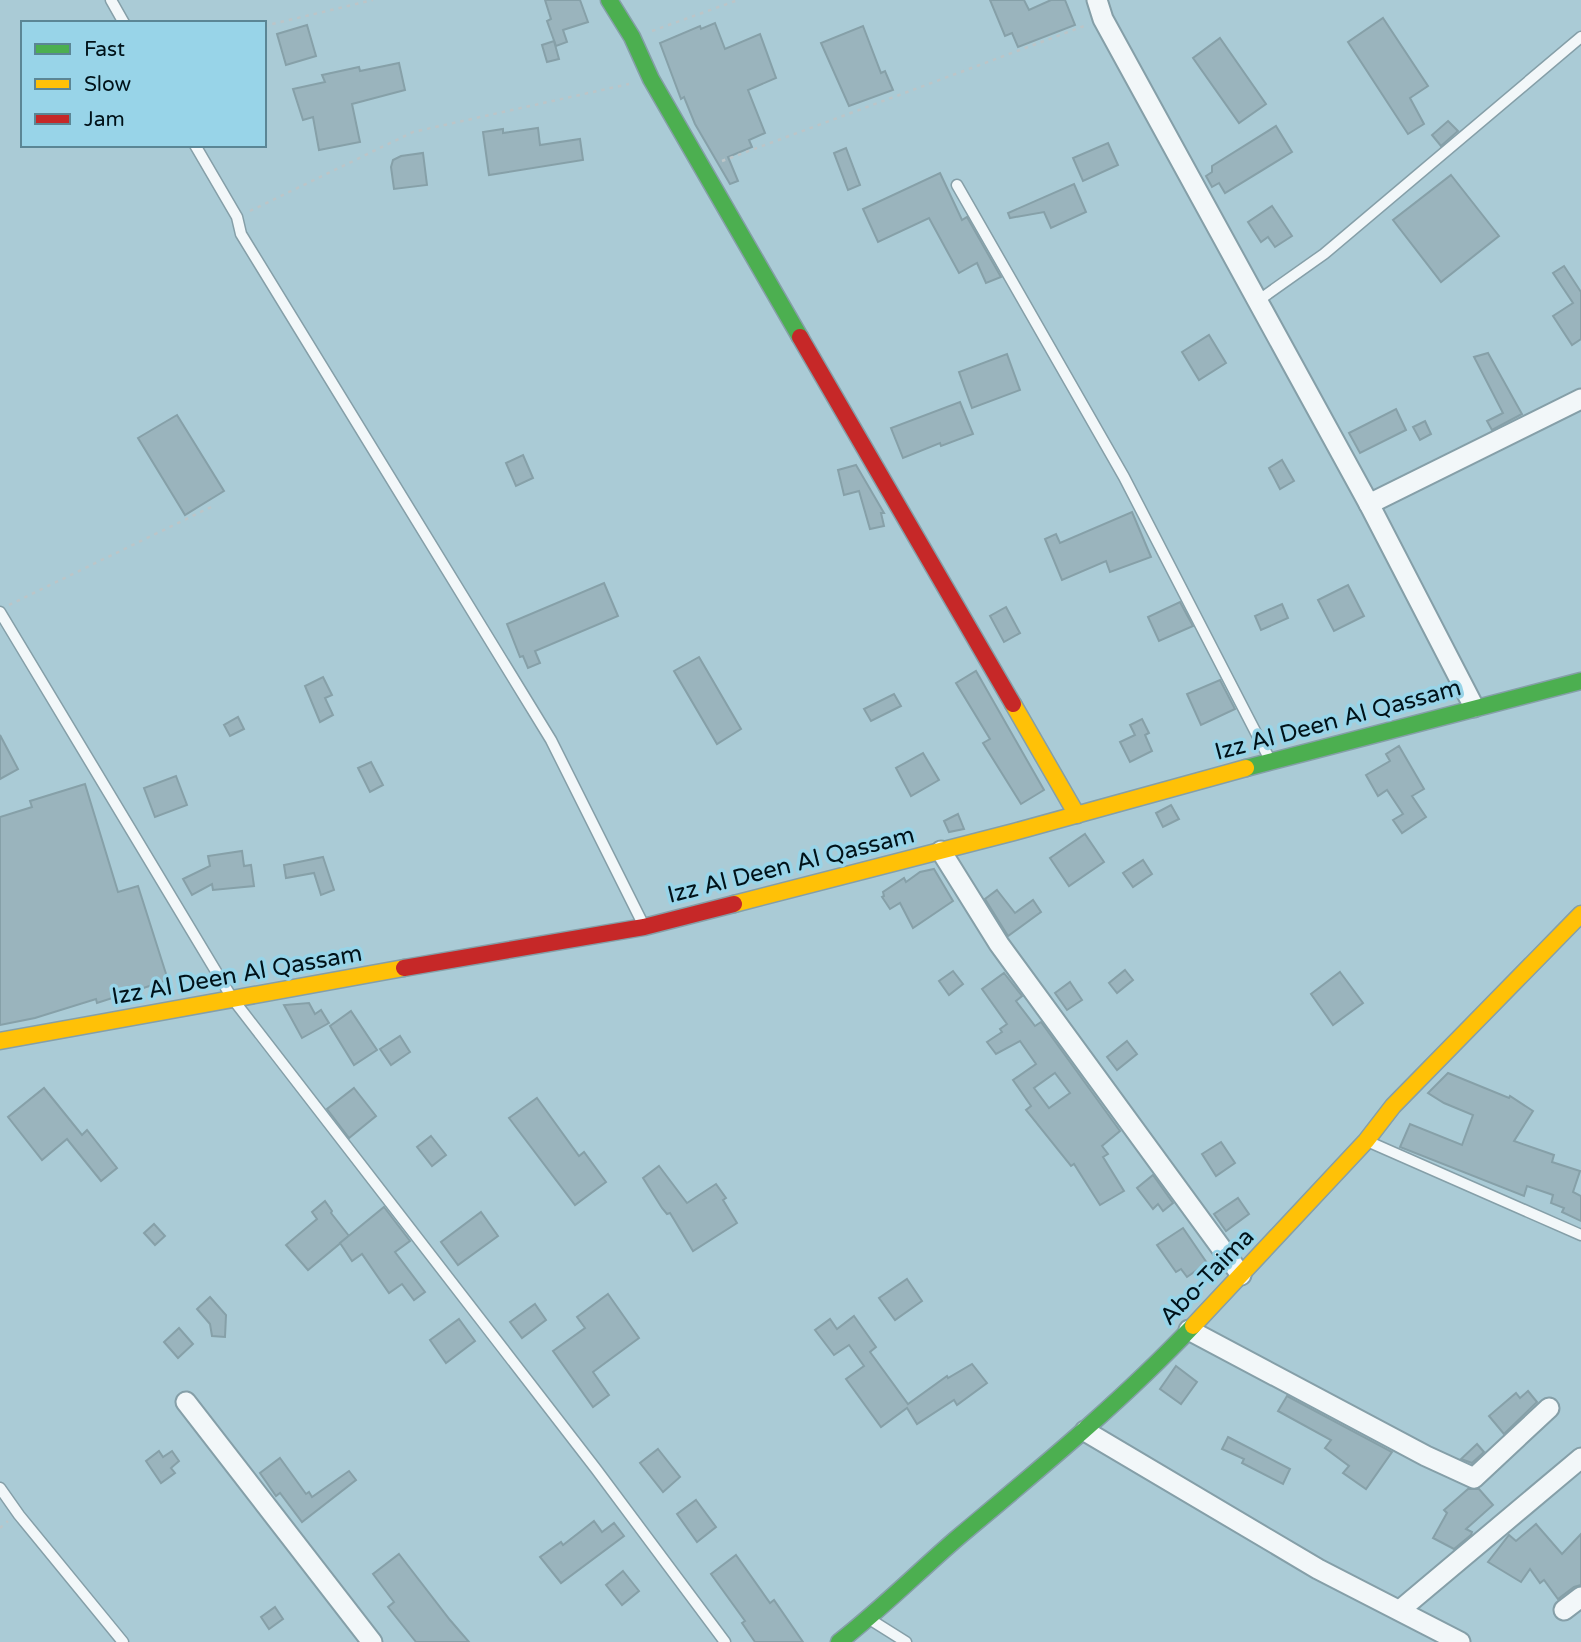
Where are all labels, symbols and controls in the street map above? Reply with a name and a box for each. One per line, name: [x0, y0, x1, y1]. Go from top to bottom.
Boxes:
legend: [21, 21, 266, 147]
text: Fast: [84, 37, 125, 62]
text: Slow: [84, 72, 132, 97]
text: Jam: [84, 107, 125, 132]
street label: Izz Al Deen Al Qassam: [1212, 673, 1464, 767]
street label: Izz Al Deen Al Qassam: [664, 820, 918, 910]
street label: Izz Al Deen Al Qassam: [109, 939, 365, 1011]
street label: Abo-Taima: [1154, 1223, 1260, 1331]

